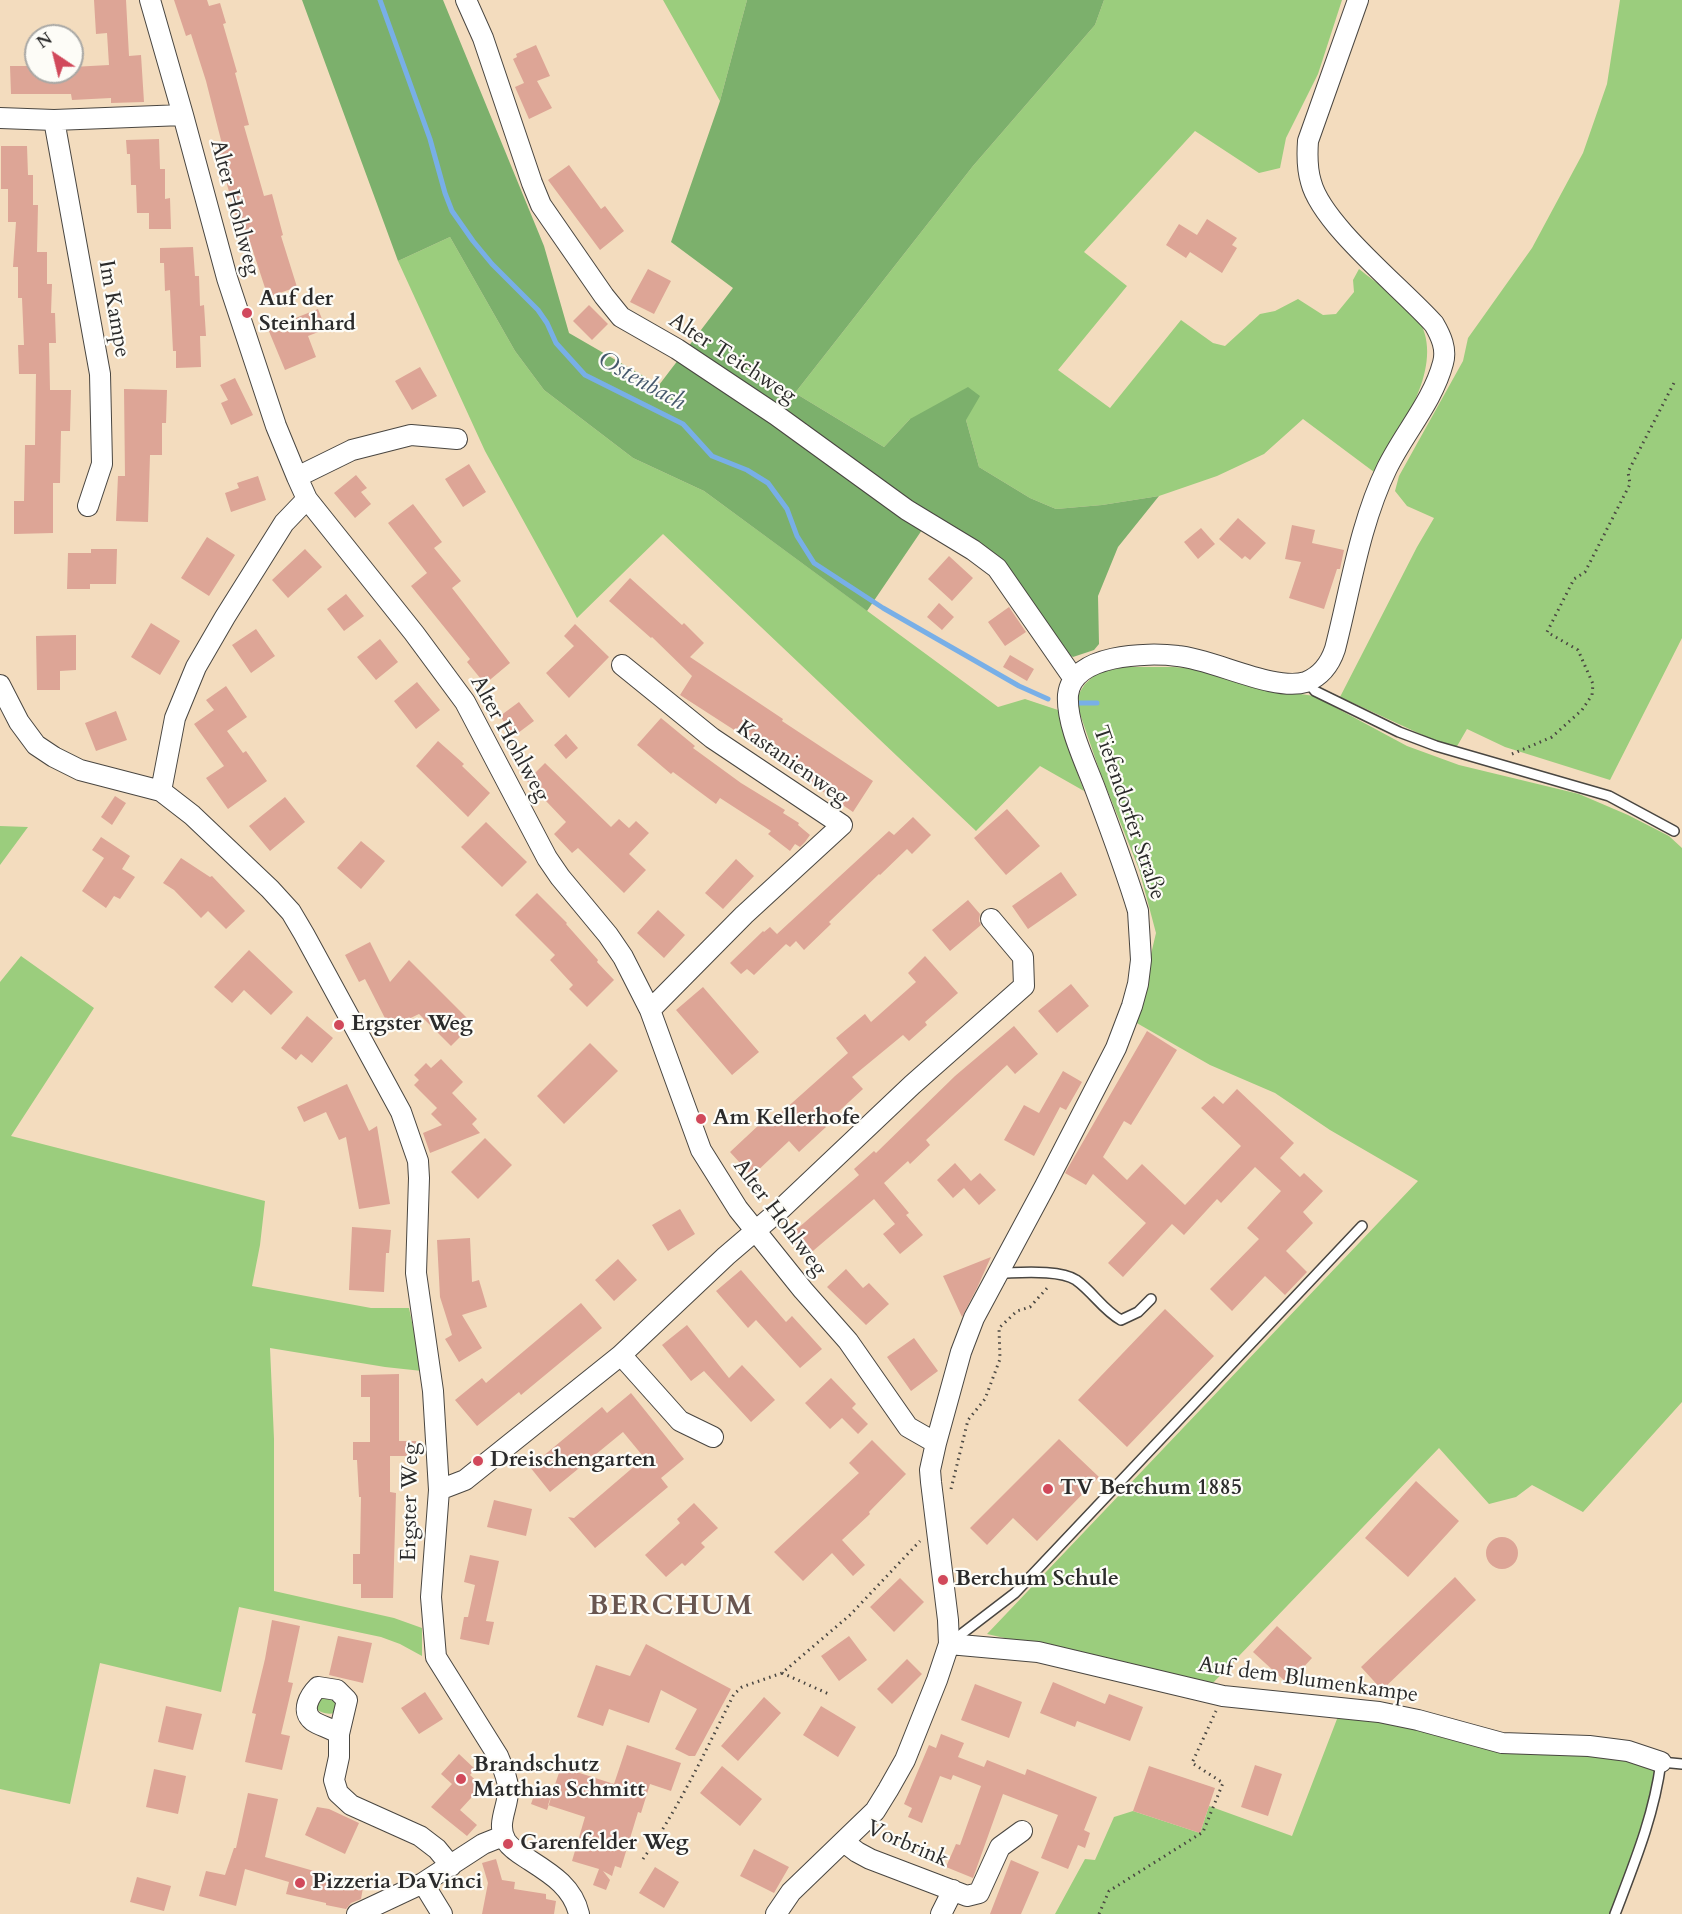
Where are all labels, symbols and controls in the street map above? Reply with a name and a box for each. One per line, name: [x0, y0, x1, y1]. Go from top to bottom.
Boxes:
north arrow: [24, 24, 84, 84]
text: N: [33, 28, 57, 54]
street label: Alter Hohlweg: [203, 137, 265, 279]
street label: Im Kampe: [91, 258, 135, 360]
place label: Auf der Steinhard: [259, 287, 356, 338]
marker: Auf der Steinhard: [240, 306, 254, 320]
street label: Alter Teichweg: [663, 308, 801, 410]
water label: Ostenbach: [592, 346, 690, 418]
street label: Alter Hohlweg: [464, 671, 554, 807]
street label: Kastanienweg: [731, 716, 853, 812]
street label: Tiefendorfer Straße: [1086, 722, 1170, 904]
place label: Ergster Weg: [351, 1012, 473, 1038]
marker: Ergster Weg: [332, 1018, 346, 1032]
place label: Am Kellerhofe: [713, 1106, 860, 1132]
marker: Am Kellerhofe: [694, 1112, 708, 1126]
street label: Alter Hohlweg: [726, 1154, 832, 1282]
street label: Ergster Weg: [397, 1442, 425, 1562]
place label: Dreischengarten: [490, 1448, 656, 1474]
marker: Dreischengarten: [471, 1454, 485, 1468]
place label: TV Berchum 1885: [1060, 1476, 1242, 1502]
marker: TV Berchum 1885: [1041, 1482, 1055, 1496]
place label: Berchum Schule: [955, 1567, 1119, 1593]
marker: Berchum Schule: [936, 1573, 950, 1587]
district label: BERCHUM: [588, 1591, 754, 1625]
street label: Auf dem Blumenkampe: [1196, 1652, 1420, 1710]
place label: Brandschutz Matthias Schmitt: [473, 1753, 645, 1804]
marker: Brandschutz Matthias Schmitt: [454, 1772, 468, 1786]
street label: Vorbrink: [862, 1816, 952, 1874]
place label: Garenfelder Weg: [520, 1831, 689, 1857]
marker: Garenfelder Weg: [501, 1837, 515, 1851]
place label: Pizzeria DaVinci: [312, 1870, 483, 1896]
marker: Pizzeria DaVinci: [293, 1876, 307, 1890]

